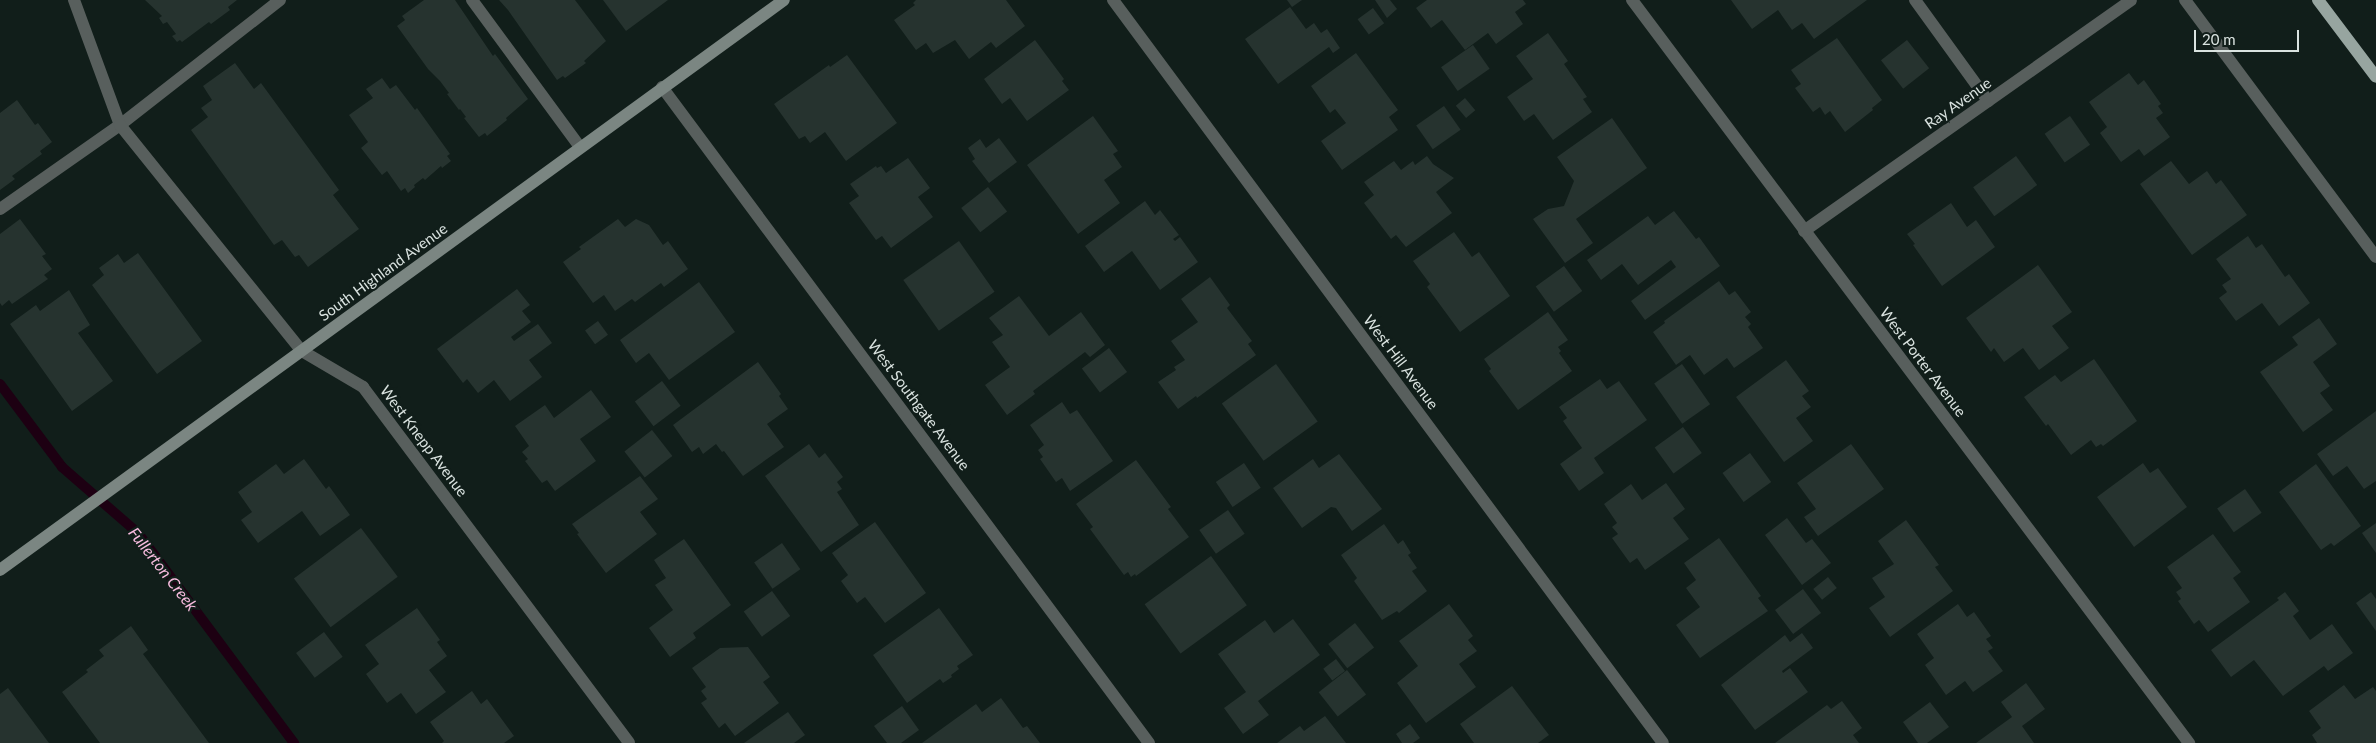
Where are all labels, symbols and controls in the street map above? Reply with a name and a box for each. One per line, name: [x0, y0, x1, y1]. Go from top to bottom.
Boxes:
scale bar: [2196, 20, 2301, 52]
text: 20 m: [2202, 30, 2236, 48]
street label: Ray Avenue: [1921, 73, 1995, 133]
street label: South Highland Avenue: [315, 219, 451, 325]
street label: West Porter Avenue: [1876, 303, 1970, 421]
street label: West Hill Avenue: [1360, 311, 1442, 413]
street label: West Southgate Avenue: [864, 336, 974, 474]
street label: West Knepp Avenue: [376, 382, 472, 500]
water label: Fullerton Creek: [124, 523, 202, 615]

